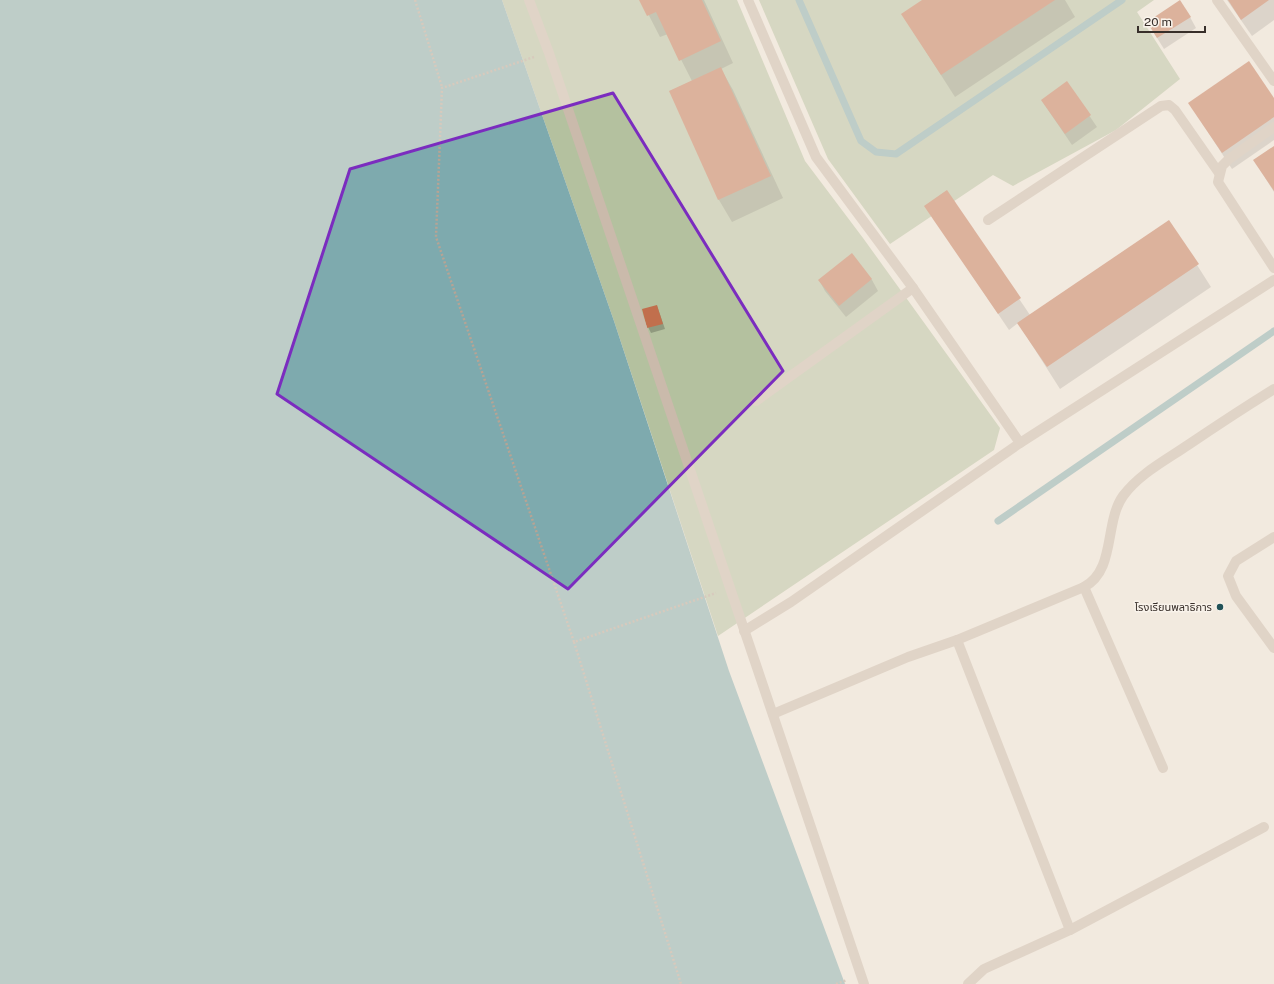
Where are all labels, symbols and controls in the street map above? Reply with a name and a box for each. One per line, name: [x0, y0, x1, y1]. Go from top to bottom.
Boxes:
scale bar: [1138, 8, 1205, 34]
text: 20 m: [1144, 15, 1172, 29]
place label: โรงเรียนพลาธิการ: [1135, 601, 1212, 613]
marker: โรงเรียนพลาธิการ: [1215, 602, 1225, 612]

